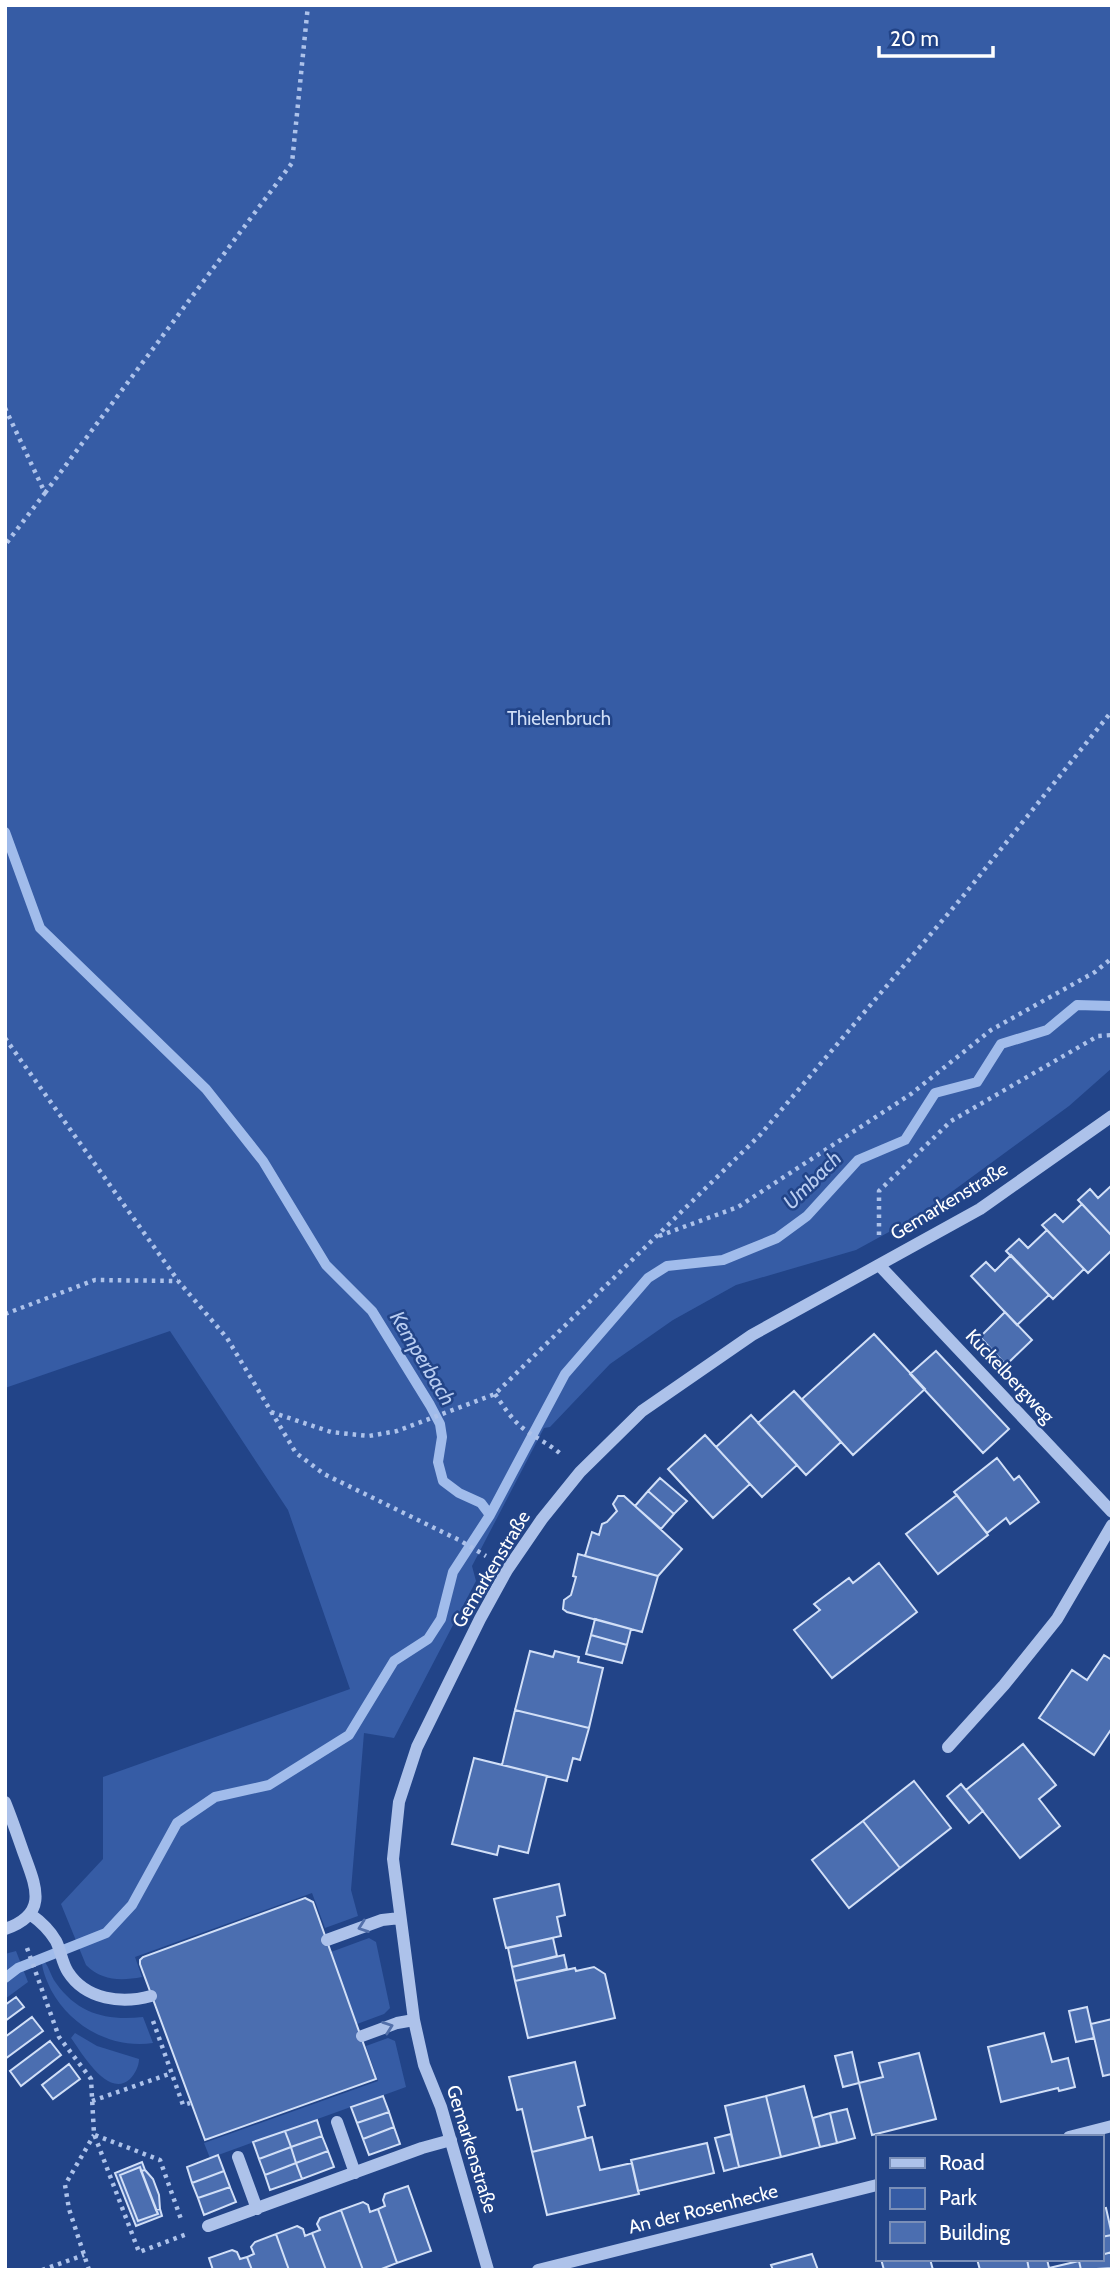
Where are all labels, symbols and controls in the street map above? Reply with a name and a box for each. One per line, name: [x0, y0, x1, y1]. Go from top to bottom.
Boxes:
scale bar: [879, 14, 993, 58]
text: 20 m: [890, 26, 939, 51]
park label: Thielenbruch: [507, 707, 611, 730]
water label: Umbach: [778, 1146, 846, 1214]
street label: Gemarkenstraße: [886, 1157, 1012, 1245]
water label: Kemperbach: [385, 1306, 461, 1410]
street label: Kuckelbergweg: [961, 1324, 1060, 1428]
street label: Gemarkenstraße: [447, 1506, 535, 1632]
one-way arrow: [357, 1919, 369, 1933]
one-way arrow: [381, 2021, 393, 2035]
street label: Gemarkenstraße: [442, 2082, 502, 2216]
legend: [876, 2135, 1103, 2261]
text: Road: [939, 2150, 985, 2175]
street label: An der Rosenhecke: [626, 2179, 780, 2239]
text: Park: [939, 2185, 977, 2210]
text: Building: [939, 2220, 1011, 2245]

